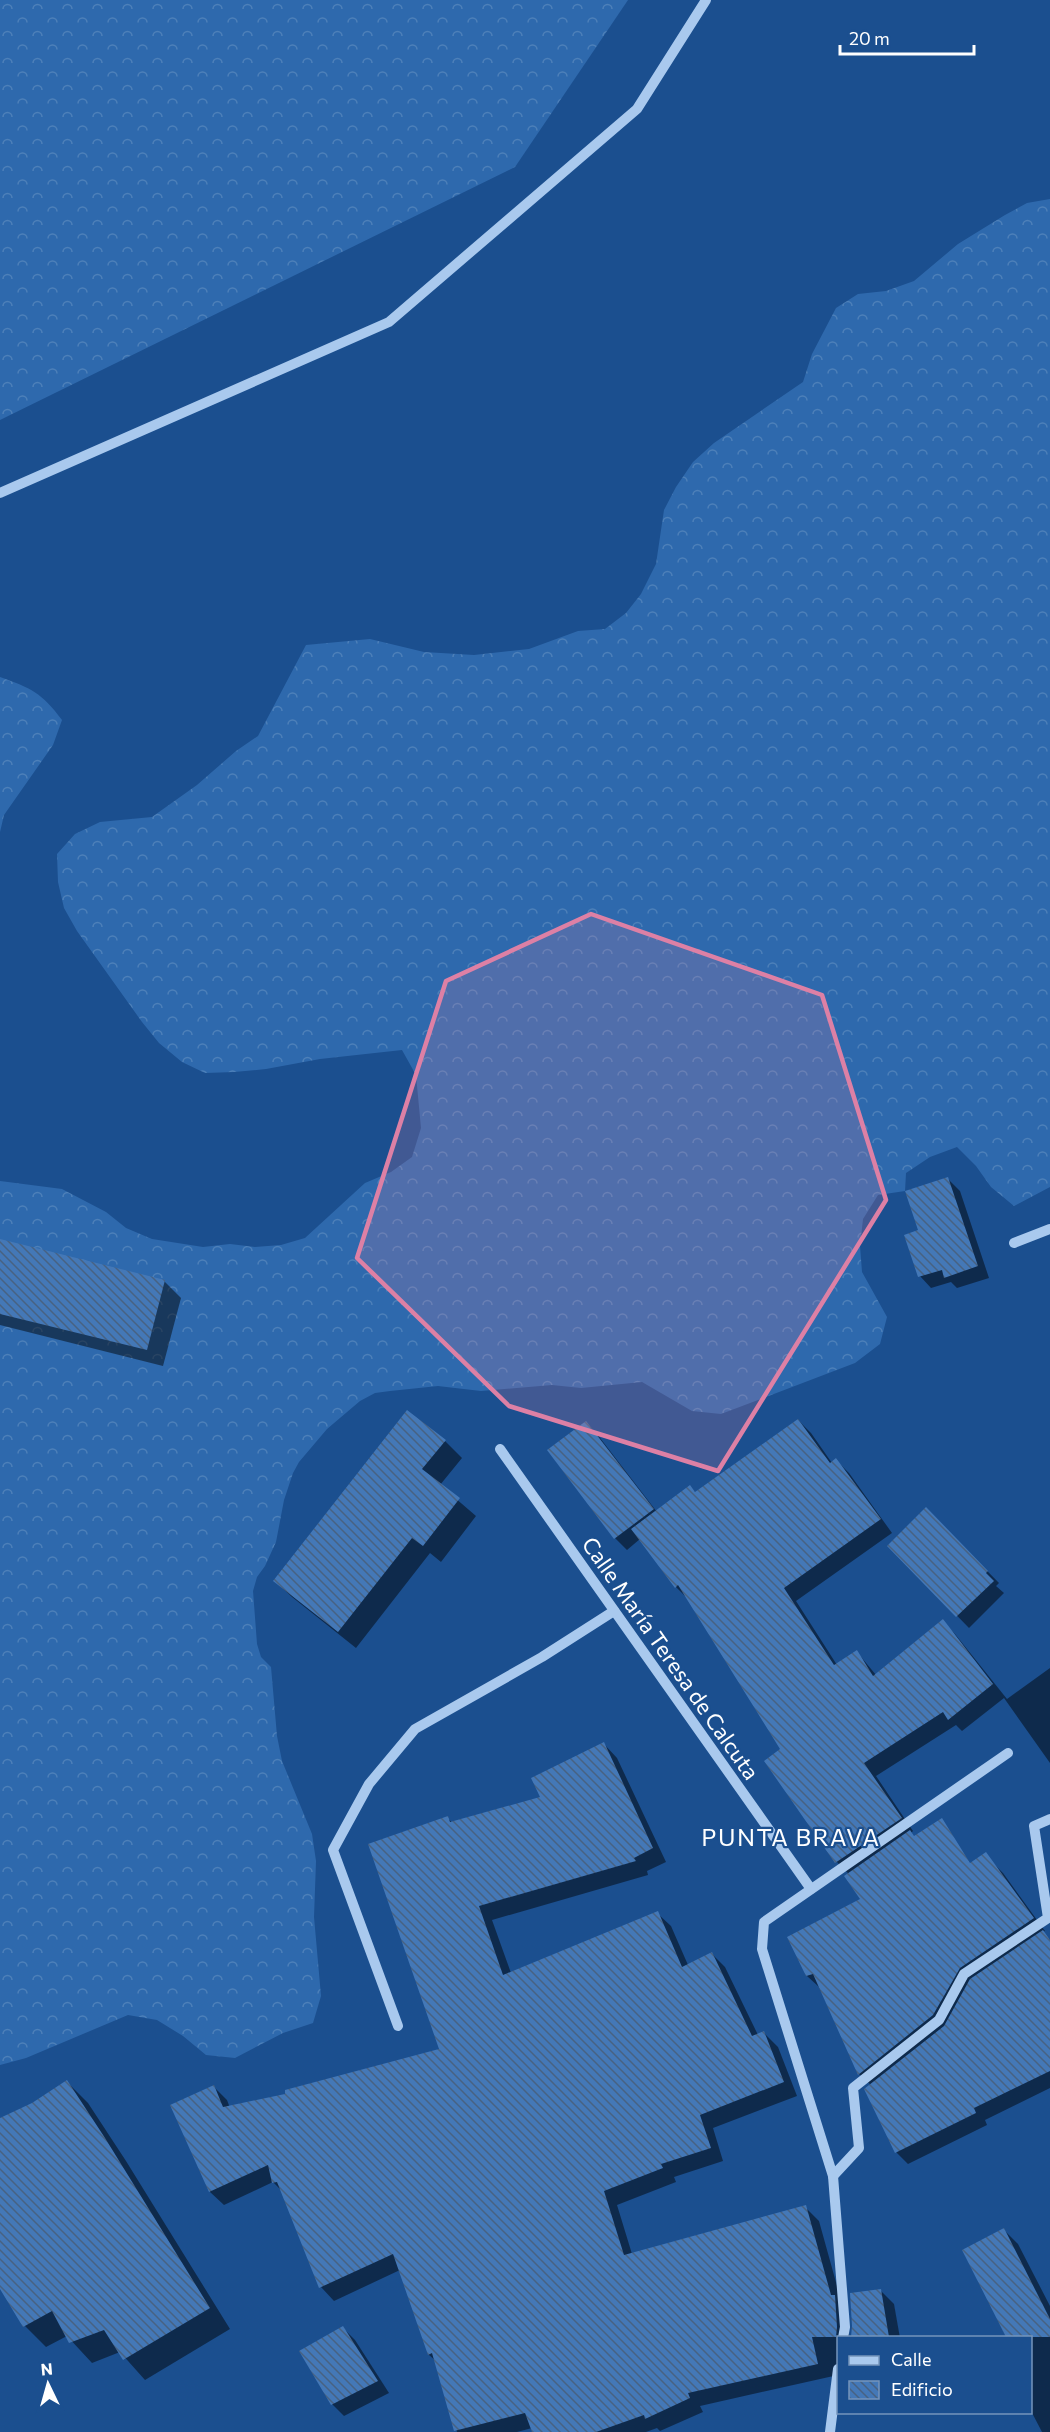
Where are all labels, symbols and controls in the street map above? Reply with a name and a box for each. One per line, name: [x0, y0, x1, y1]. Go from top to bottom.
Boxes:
scale bar: [840, 18, 974, 56]
text: 20 m: [849, 27, 890, 49]
street label: Calle María Teresa de Calcuta: [577, 1531, 765, 1785]
district label: PUNTA BRAVA: [701, 1822, 881, 1851]
legend: [837, 2336, 1032, 2414]
text: Calle: [891, 2348, 931, 2370]
north arrow: [18, 2354, 78, 2414]
text: N: [40, 2359, 53, 2379]
text: Edificio: [891, 2378, 953, 2400]

